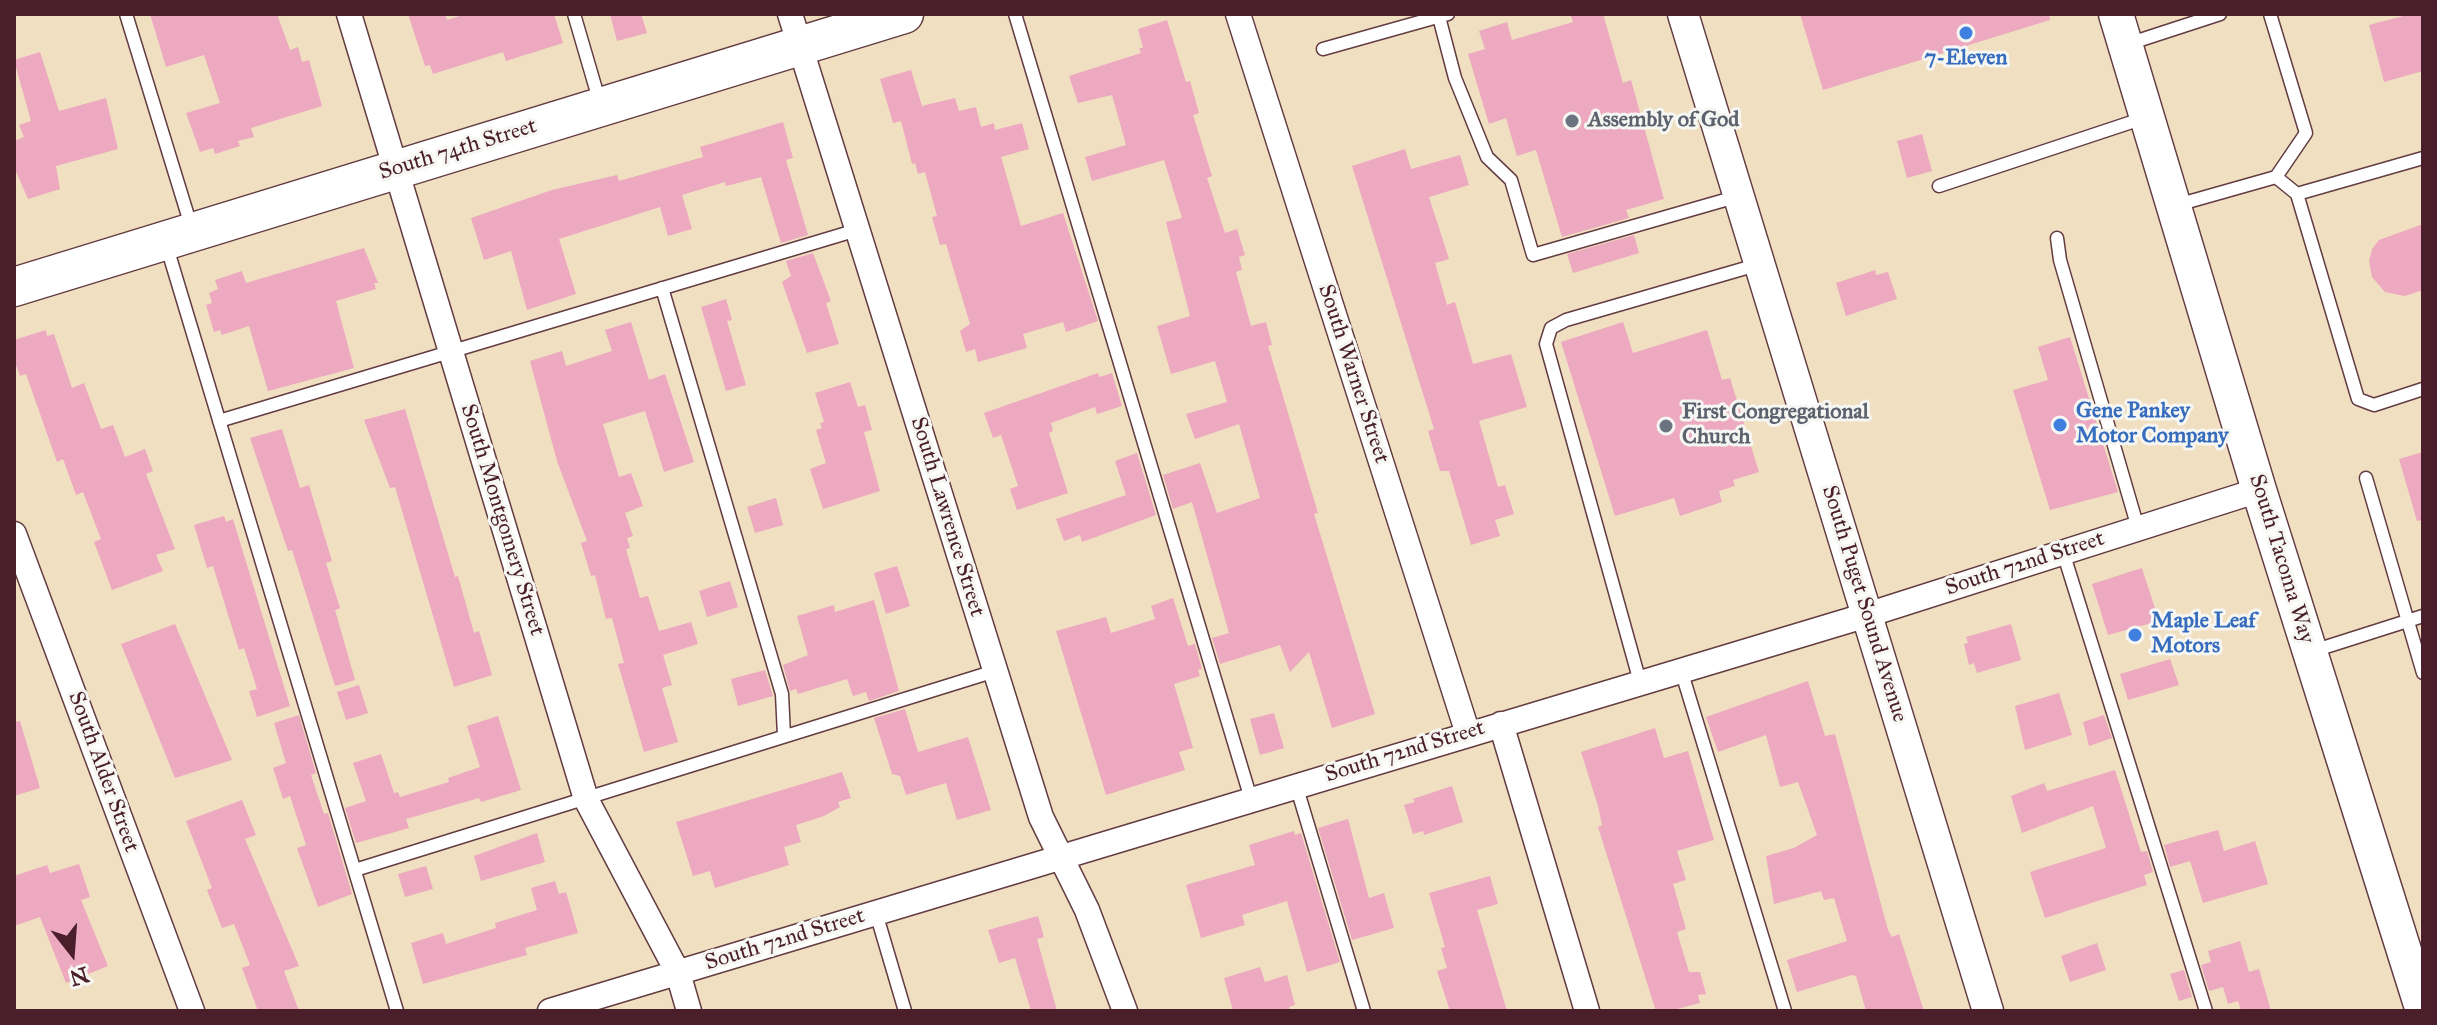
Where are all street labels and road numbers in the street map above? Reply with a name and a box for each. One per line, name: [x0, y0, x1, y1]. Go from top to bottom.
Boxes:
street label: South 74th Street: [376, 114, 540, 186]
street label: South Warner Street: [1312, 281, 1394, 467]
street label: South Montgomery Street: [454, 401, 550, 639]
street label: South Lawrence Street: [904, 414, 990, 620]
street label: South Tacoma Way: [2243, 471, 2319, 647]
street label: South Puget Sound Avenue: [1815, 483, 1913, 725]
street label: South 72nd Street: [1942, 526, 2108, 602]
street label: South Alder Street: [62, 688, 144, 856]
street label: South 72nd Street: [1322, 715, 1488, 789]
street label: South 72nd Street: [702, 903, 868, 977]

